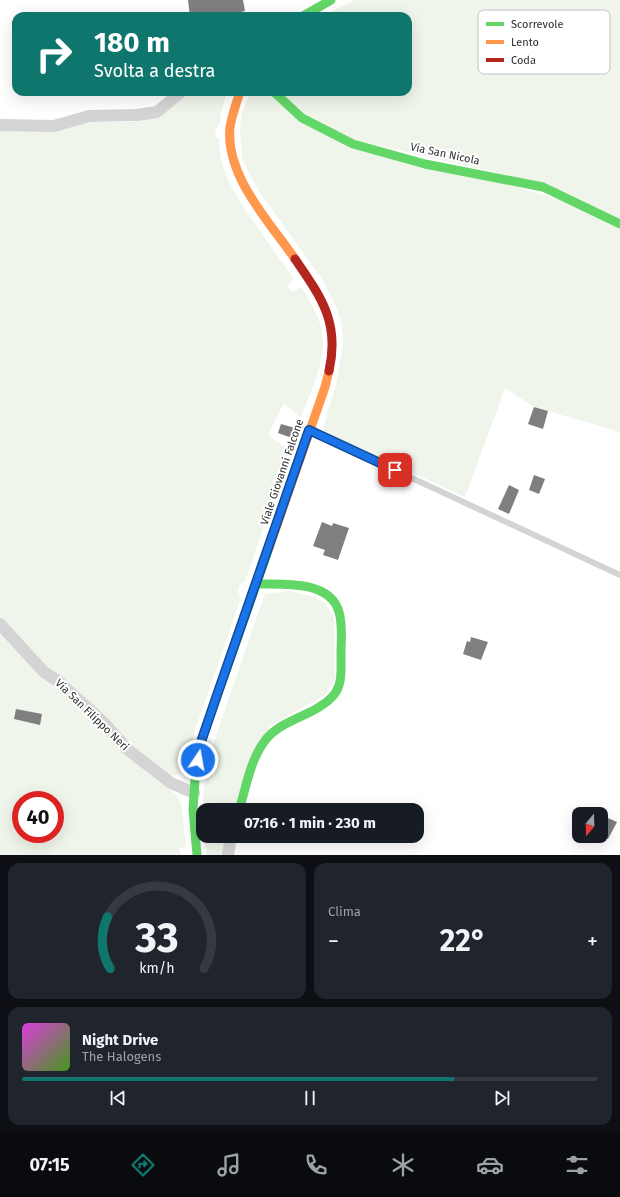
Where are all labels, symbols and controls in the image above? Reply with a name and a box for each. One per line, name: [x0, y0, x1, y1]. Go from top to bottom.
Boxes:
legend: [478, 10, 610, 74]
text: Scorrevole: [511, 18, 564, 31]
text: 180 m: [94, 26, 170, 59]
icon: right: [28, 28, 80, 80]
text: Lento: [511, 36, 539, 49]
text: Coda: [511, 54, 536, 67]
text: Svolta a destra: [94, 60, 215, 82]
street label: Via San Nicola: [409, 140, 481, 168]
street label: Viale Giovanni Falcone: [258, 417, 306, 527]
pin: [378, 453, 412, 487]
icon: arrive: [384, 459, 406, 481]
street label: Via San Filippo Neri: [53, 677, 131, 753]
position arrow: [177, 739, 219, 781]
speed limit sign: 40: [12, 791, 64, 843]
north arrow: [572, 807, 608, 843]
map controls: [572, 807, 608, 843]
text: 07:16 · 1 min · 230 m: [244, 814, 376, 832]
text: Clima: [328, 904, 361, 919]
text: 33: [134, 913, 179, 963]
text: 22°: [440, 923, 486, 959]
text: −: [328, 928, 339, 955]
text: +: [587, 928, 598, 955]
text: km/h: [139, 960, 175, 977]
text: Night Drive: [82, 1031, 158, 1049]
text: The Halogens: [82, 1049, 161, 1064]
icon: previous: [107, 1087, 129, 1109]
icon: pause: [299, 1087, 321, 1109]
icon: next: [491, 1087, 513, 1109]
icon: directions: [129, 1151, 157, 1179]
icon: music: [215, 1151, 243, 1179]
icon: phone: [302, 1151, 330, 1179]
icon: climate: [389, 1151, 417, 1179]
icon: car: [476, 1151, 504, 1179]
icon: filters: [563, 1151, 591, 1179]
text: 07:15: [29, 1154, 70, 1176]

